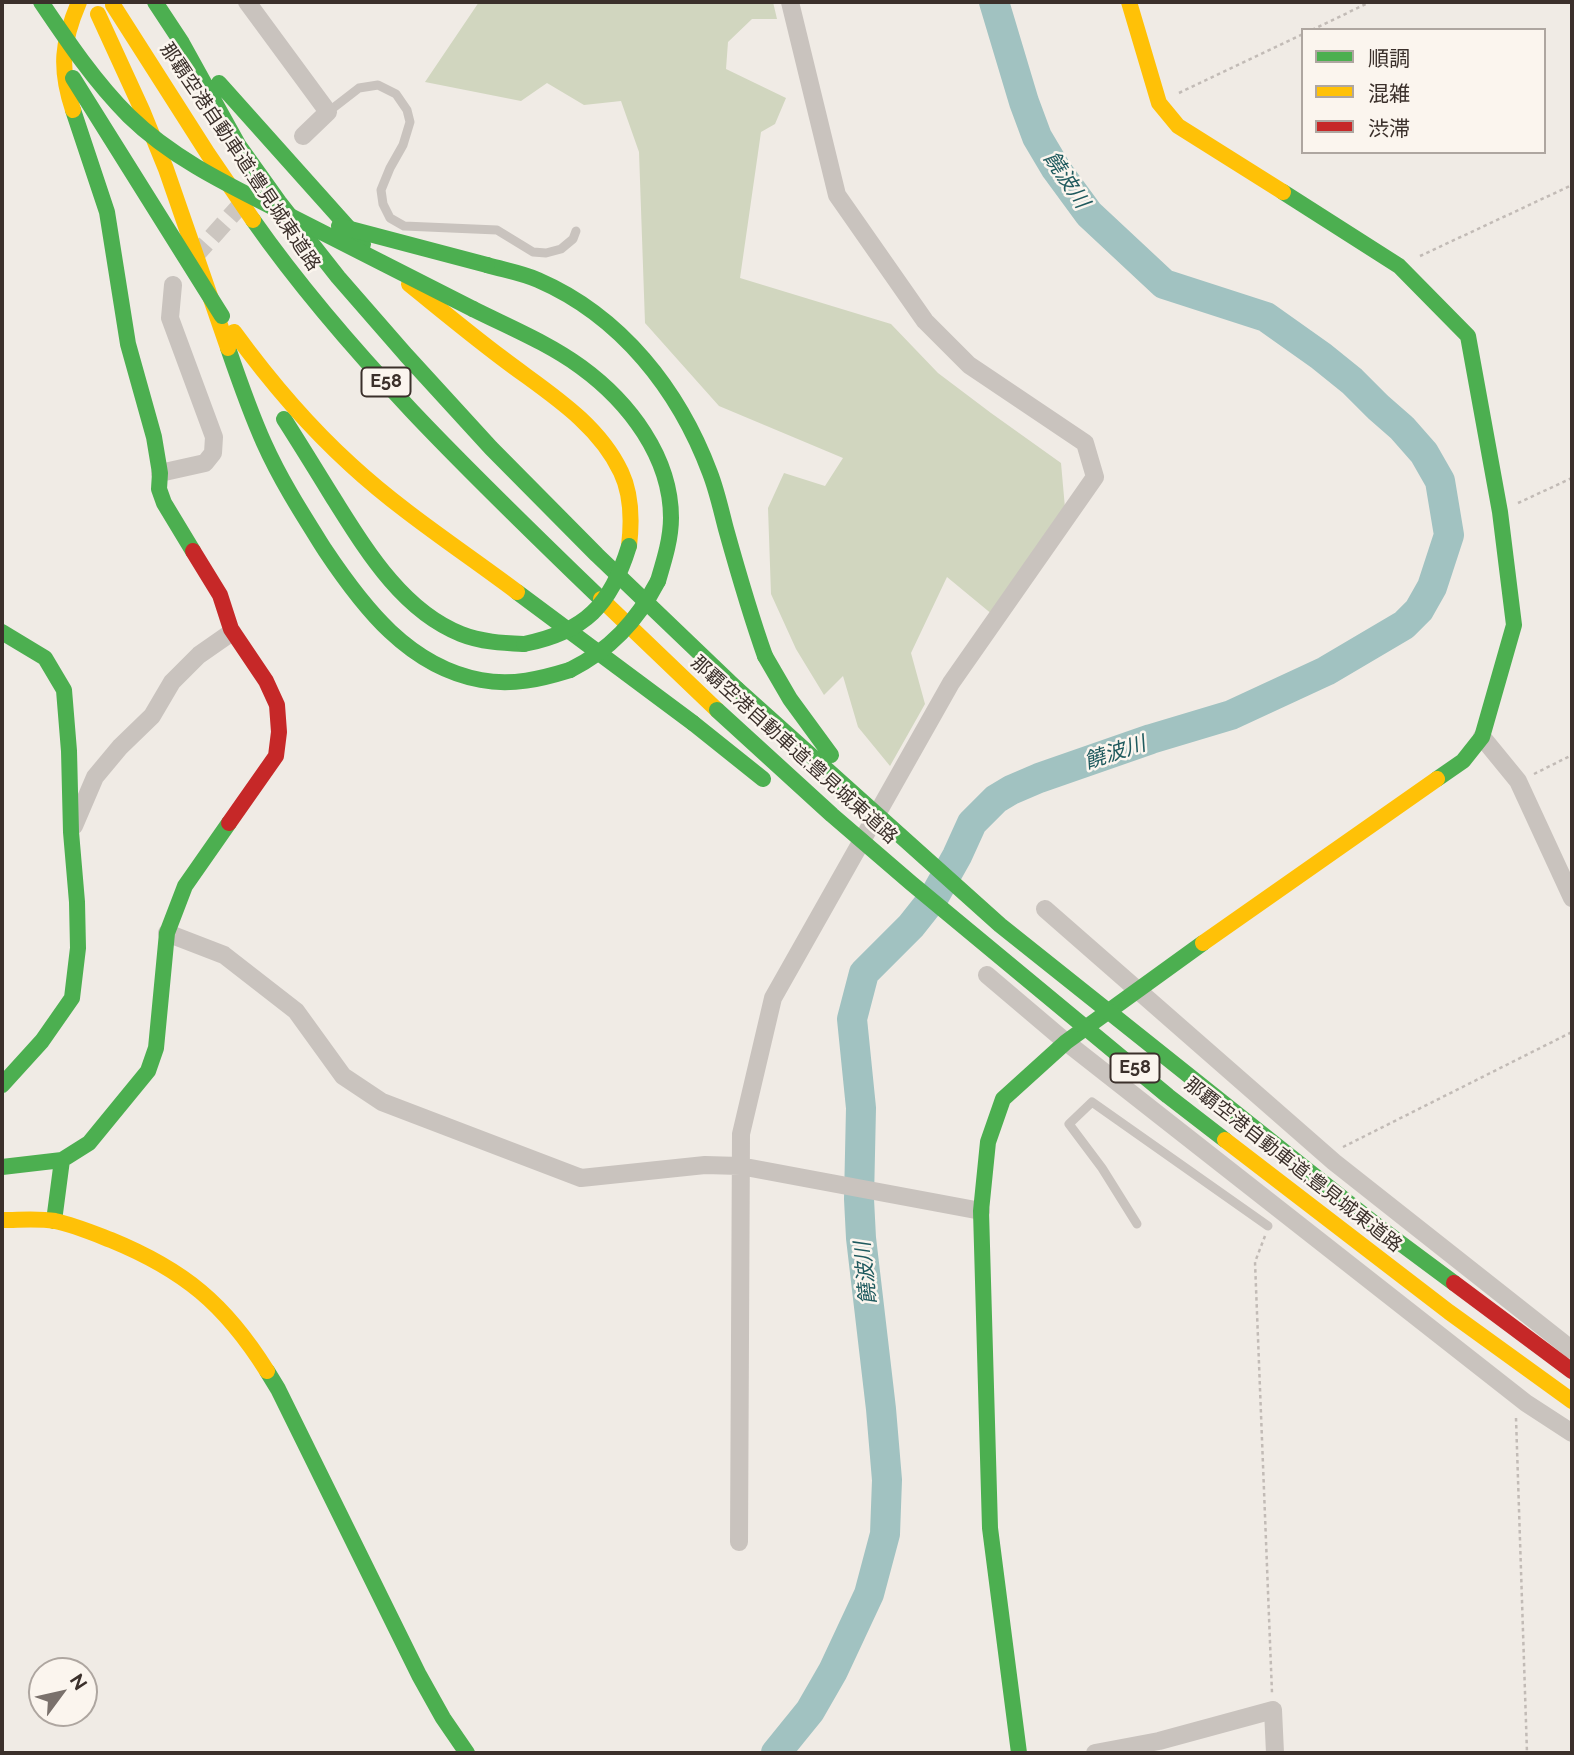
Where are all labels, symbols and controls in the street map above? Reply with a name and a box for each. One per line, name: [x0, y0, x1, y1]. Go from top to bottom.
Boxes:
legend: [1301, 28, 1546, 154]
street label: 那覇空港自動車道;豊見城東道路: [155, 39, 325, 275]
text: 順調: [1368, 46, 1410, 71]
text: 混雑: [1368, 81, 1410, 106]
text: 渋滞: [1368, 116, 1410, 141]
water label: 饒波川: [1038, 147, 1094, 213]
road number: E58: [362, 368, 410, 396]
street label: 那覇空港自動車道;豊見城東道路: [686, 651, 902, 849]
water label: 饒波川: [1081, 731, 1149, 775]
road number: E58: [1110, 1054, 1160, 1083]
street label: 那覇空港自動車道;豊見城東道路: [1180, 1073, 1406, 1257]
water label: 饒波川: [850, 1240, 882, 1306]
north arrow: [28, 1657, 98, 1727]
text: N: [66, 1670, 92, 1694]

